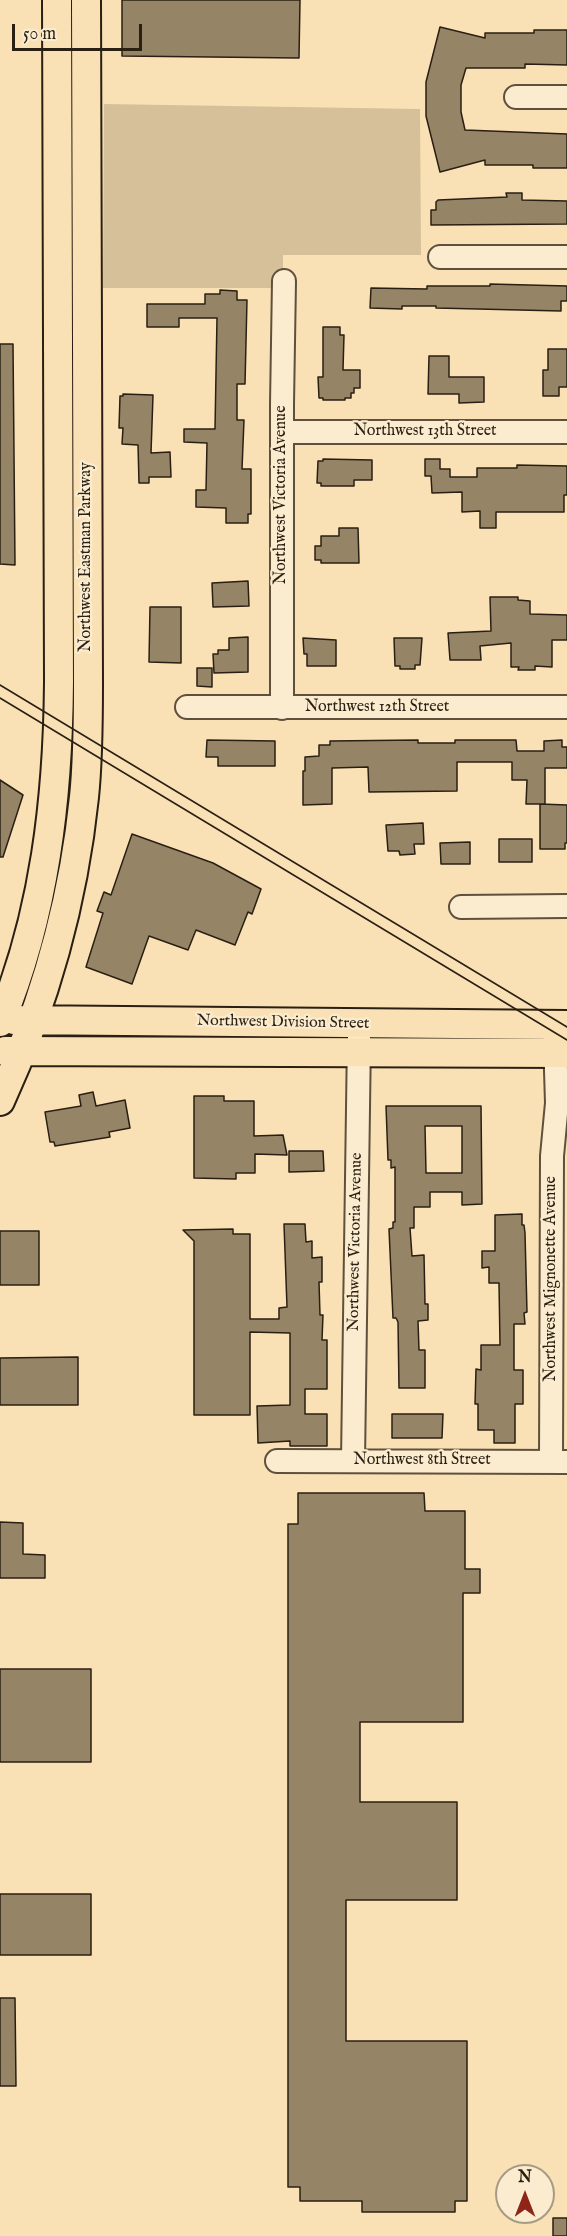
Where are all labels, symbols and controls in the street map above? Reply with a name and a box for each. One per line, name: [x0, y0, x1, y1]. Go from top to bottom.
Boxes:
scale bar: [15, 12, 146, 50]
text: 50 m: [23, 23, 56, 46]
street label: Northwest Victoria Avenue: [272, 405, 292, 585]
street label: Northwest 13th Street: [353, 422, 497, 442]
street label: Northwest Eastman Parkway: [77, 462, 97, 652]
street label: Northwest 12th Street: [305, 698, 449, 718]
street label: Northwest Division Street: [197, 1012, 369, 1034]
street label: Northwest Victoria Avenue: [345, 1152, 367, 1332]
street label: Northwest Mignonette Avenue: [542, 1176, 562, 1382]
street label: Northwest 8th Street: [353, 1451, 491, 1471]
north arrow: [495, 2164, 555, 2224]
text: N: [518, 2168, 532, 2188]

